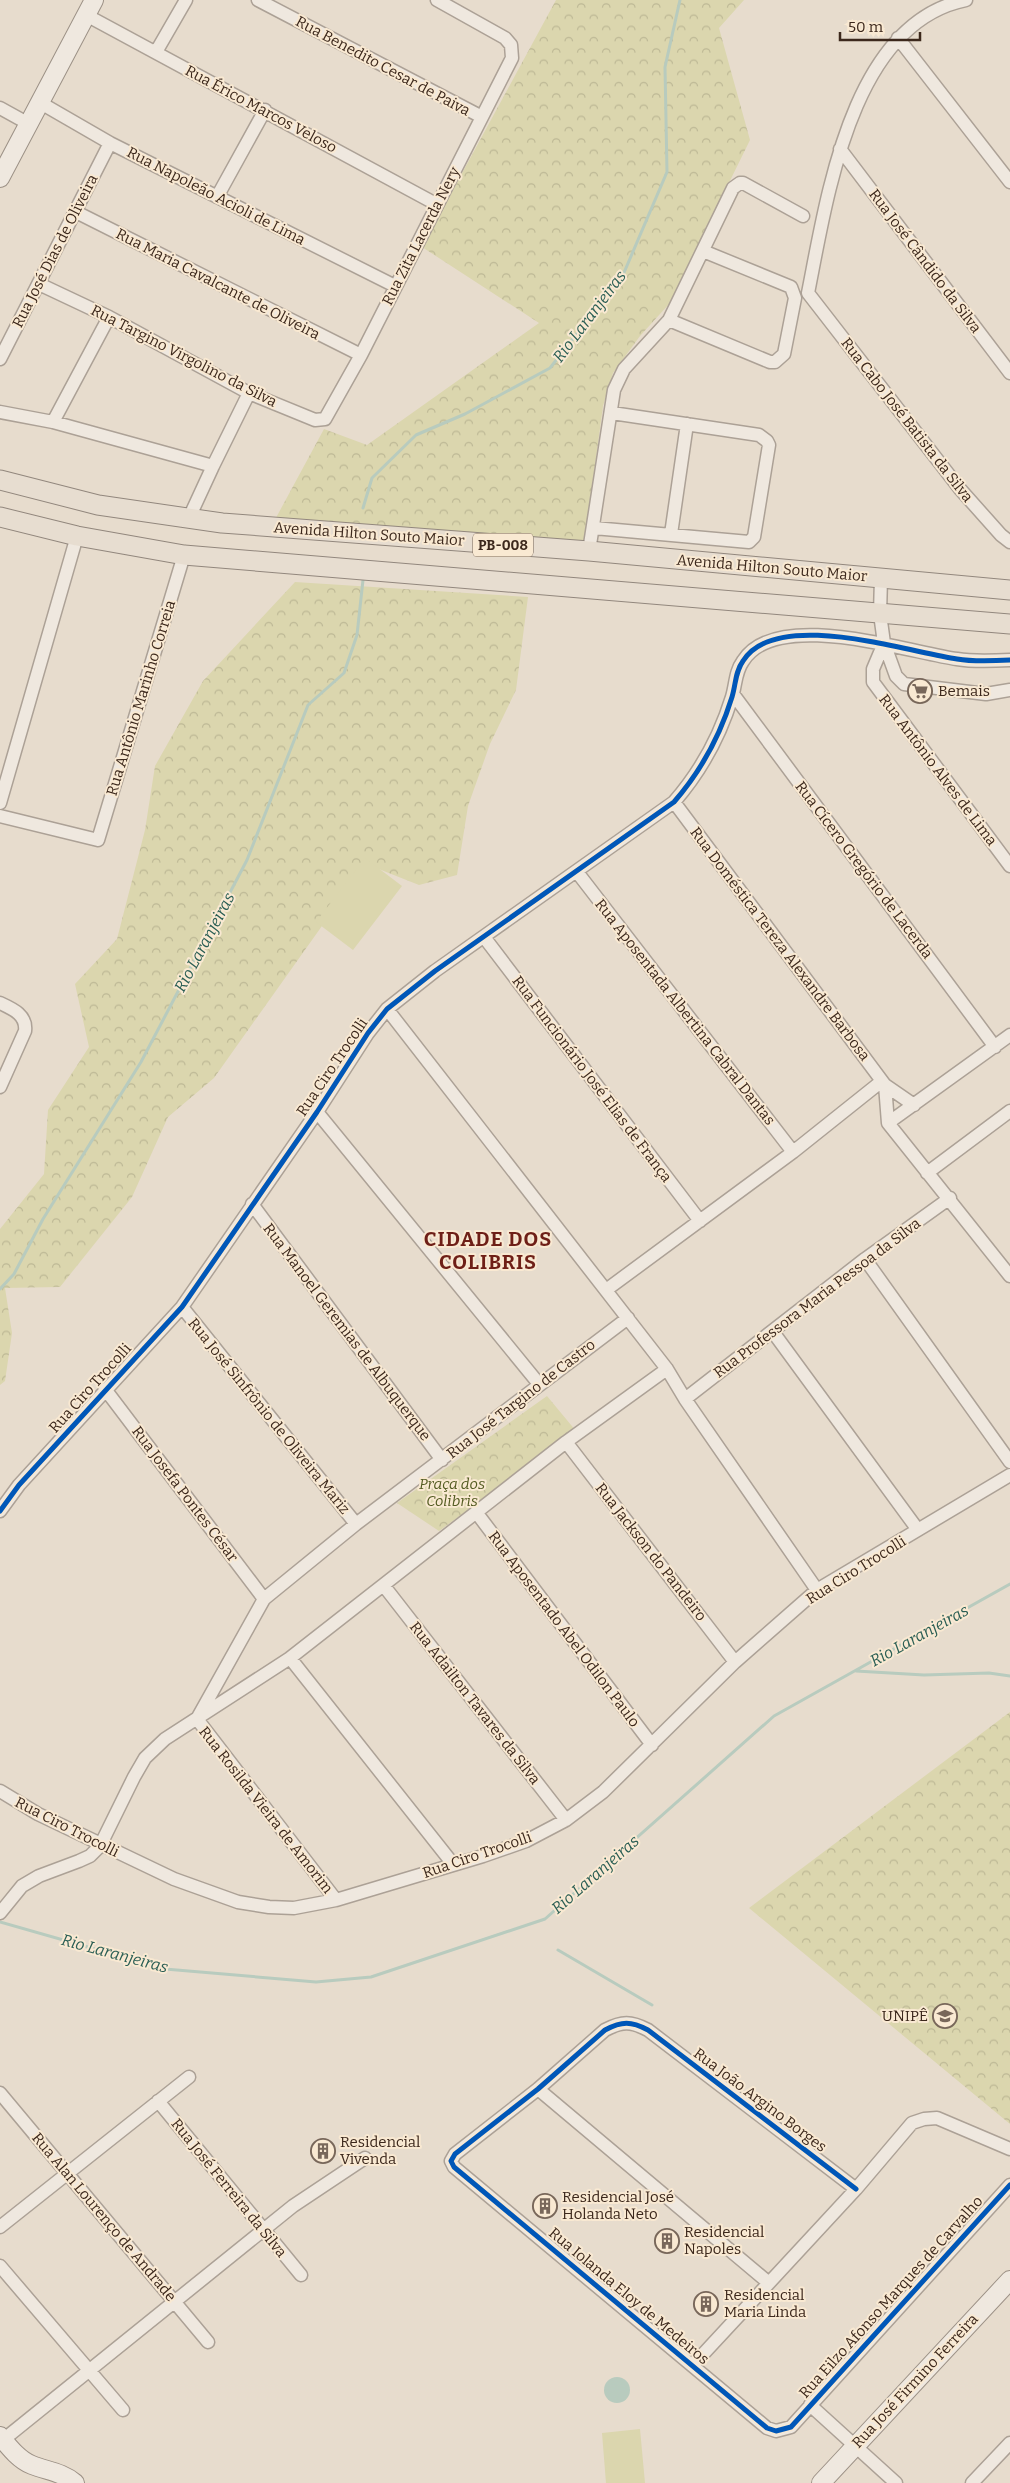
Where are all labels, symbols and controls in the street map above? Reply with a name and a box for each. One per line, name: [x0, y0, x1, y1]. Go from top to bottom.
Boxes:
scale bar: [840, 10, 920, 42]
street label: Rua Benedito Cesar de Paiva: [293, 12, 473, 120]
text: 50 m: [848, 18, 884, 36]
street label: Rua Érico Marcos Veloso: [182, 61, 340, 157]
street label: Rua Napoleão Acioli de Lima: [124, 143, 308, 249]
street label: Rua Zita Lacerda Nery: [378, 164, 464, 308]
street label: Rua José Dias de Oliveira: [9, 171, 101, 331]
street label: Rua José Cândido da Silva: [865, 185, 985, 337]
street label: Rua Maria Cavalcante de Oliveira: [113, 225, 323, 343]
water label: Rio Laranjeiras: [549, 266, 630, 366]
street label: Rua Targino Virgolino da Silva: [88, 301, 280, 411]
street label: Rua Cabo José Batista da Silva: [837, 334, 977, 506]
street label: Avenida Hilton Souto Maior: [273, 518, 465, 550]
road number: PB-008: [473, 534, 533, 556]
street label: Avenida Hilton Souto Maior: [676, 551, 868, 585]
street label: Rua Antônio Marinho Correia: [103, 598, 179, 798]
supermarket icon: Bemais: [907, 678, 933, 704]
place label: Bemais: [938, 682, 990, 700]
street label: Rua Antônio Alves de Lima: [875, 691, 1001, 849]
street label: Rua Cícero Gregório de Lacerda: [791, 778, 937, 962]
street label: Rua Doméstica Tereza Alexandre Barbosa: [686, 824, 874, 1064]
water label: Rio Laranjeiras: [170, 889, 239, 995]
street label: Rua Aposentada Albertina Cabral Dantas: [591, 895, 779, 1129]
street label: Rua Funcionário José Elias de França: [508, 972, 676, 1186]
street label: Rua Ciro Trocolli: [293, 1014, 372, 1119]
street label: Rua Professora Maria Pessoa da Silva: [710, 1214, 924, 1382]
street label: Rua Manoel Geremias de Albuquerque: [259, 1220, 435, 1444]
district label: CIDADE DOS COLIBRIS: [424, 1227, 552, 1274]
street label: Rua José Sinfrônio de Oliveira Mariz: [184, 1314, 354, 1518]
street label: Rua José Targino de Castro: [443, 1335, 599, 1463]
street label: Rua Ciro Trocolli: [45, 1339, 135, 1436]
street label: Rua Josefa Pontes César: [128, 1423, 242, 1566]
park label: Praça dos Colibris: [419, 1475, 485, 1510]
street label: Rua Jackson do Pandeiro: [592, 1479, 710, 1625]
street label: Rua Aposentado Abel Odilon Paulo: [484, 1528, 644, 1730]
street label: Rua Ciro Trocolli: [803, 1532, 910, 1608]
water label: Rio Laranjeiras: [867, 1600, 972, 1670]
street label: Rua Adailton Tavares da Silva: [406, 1618, 544, 1788]
street label: Rua Rosilda Vieira de Amorim: [195, 1723, 337, 1898]
street label: Rua Ciro Trocolli: [12, 1793, 122, 1861]
street label: Rua Ciro Trocolli: [420, 1828, 534, 1882]
water label: Rio Laranjeiras: [548, 1831, 643, 1918]
water label: Rio Laranjeiras: [59, 1930, 171, 1977]
school or university icon: UNIPÊ: [932, 2003, 958, 2029]
place label: UNIPÊ: [882, 2007, 928, 2025]
street label: Rua João Argino Borges: [690, 2044, 830, 2156]
street label: Rua José Ferreira da Silva: [167, 2115, 291, 2261]
street label: Rua Alan Lourenço de Andrade: [28, 2129, 180, 2305]
place label: Residencial Vivenda: [340, 2133, 420, 2168]
building icon: Residencial Vivenda: [310, 2138, 336, 2164]
place label: Residencial José Holanda Neto: [562, 2188, 674, 2223]
street label: Rua Eilzo Afonso Marques de Carvalho: [795, 2192, 987, 2402]
building icon: Residencial José Holanda Neto: [532, 2193, 558, 2219]
place label: Residencial Napoles: [684, 2223, 764, 2258]
street label: Rua Iolanda Eloy de Medeiros: [545, 2224, 713, 2368]
building icon: Residencial Napoles: [654, 2228, 680, 2254]
place label: Residencial Maria Linda: [724, 2286, 806, 2321]
building icon: Residencial Maria Linda: [693, 2291, 719, 2317]
street label: Rua José Firmino Ferreira: [848, 2310, 982, 2452]

